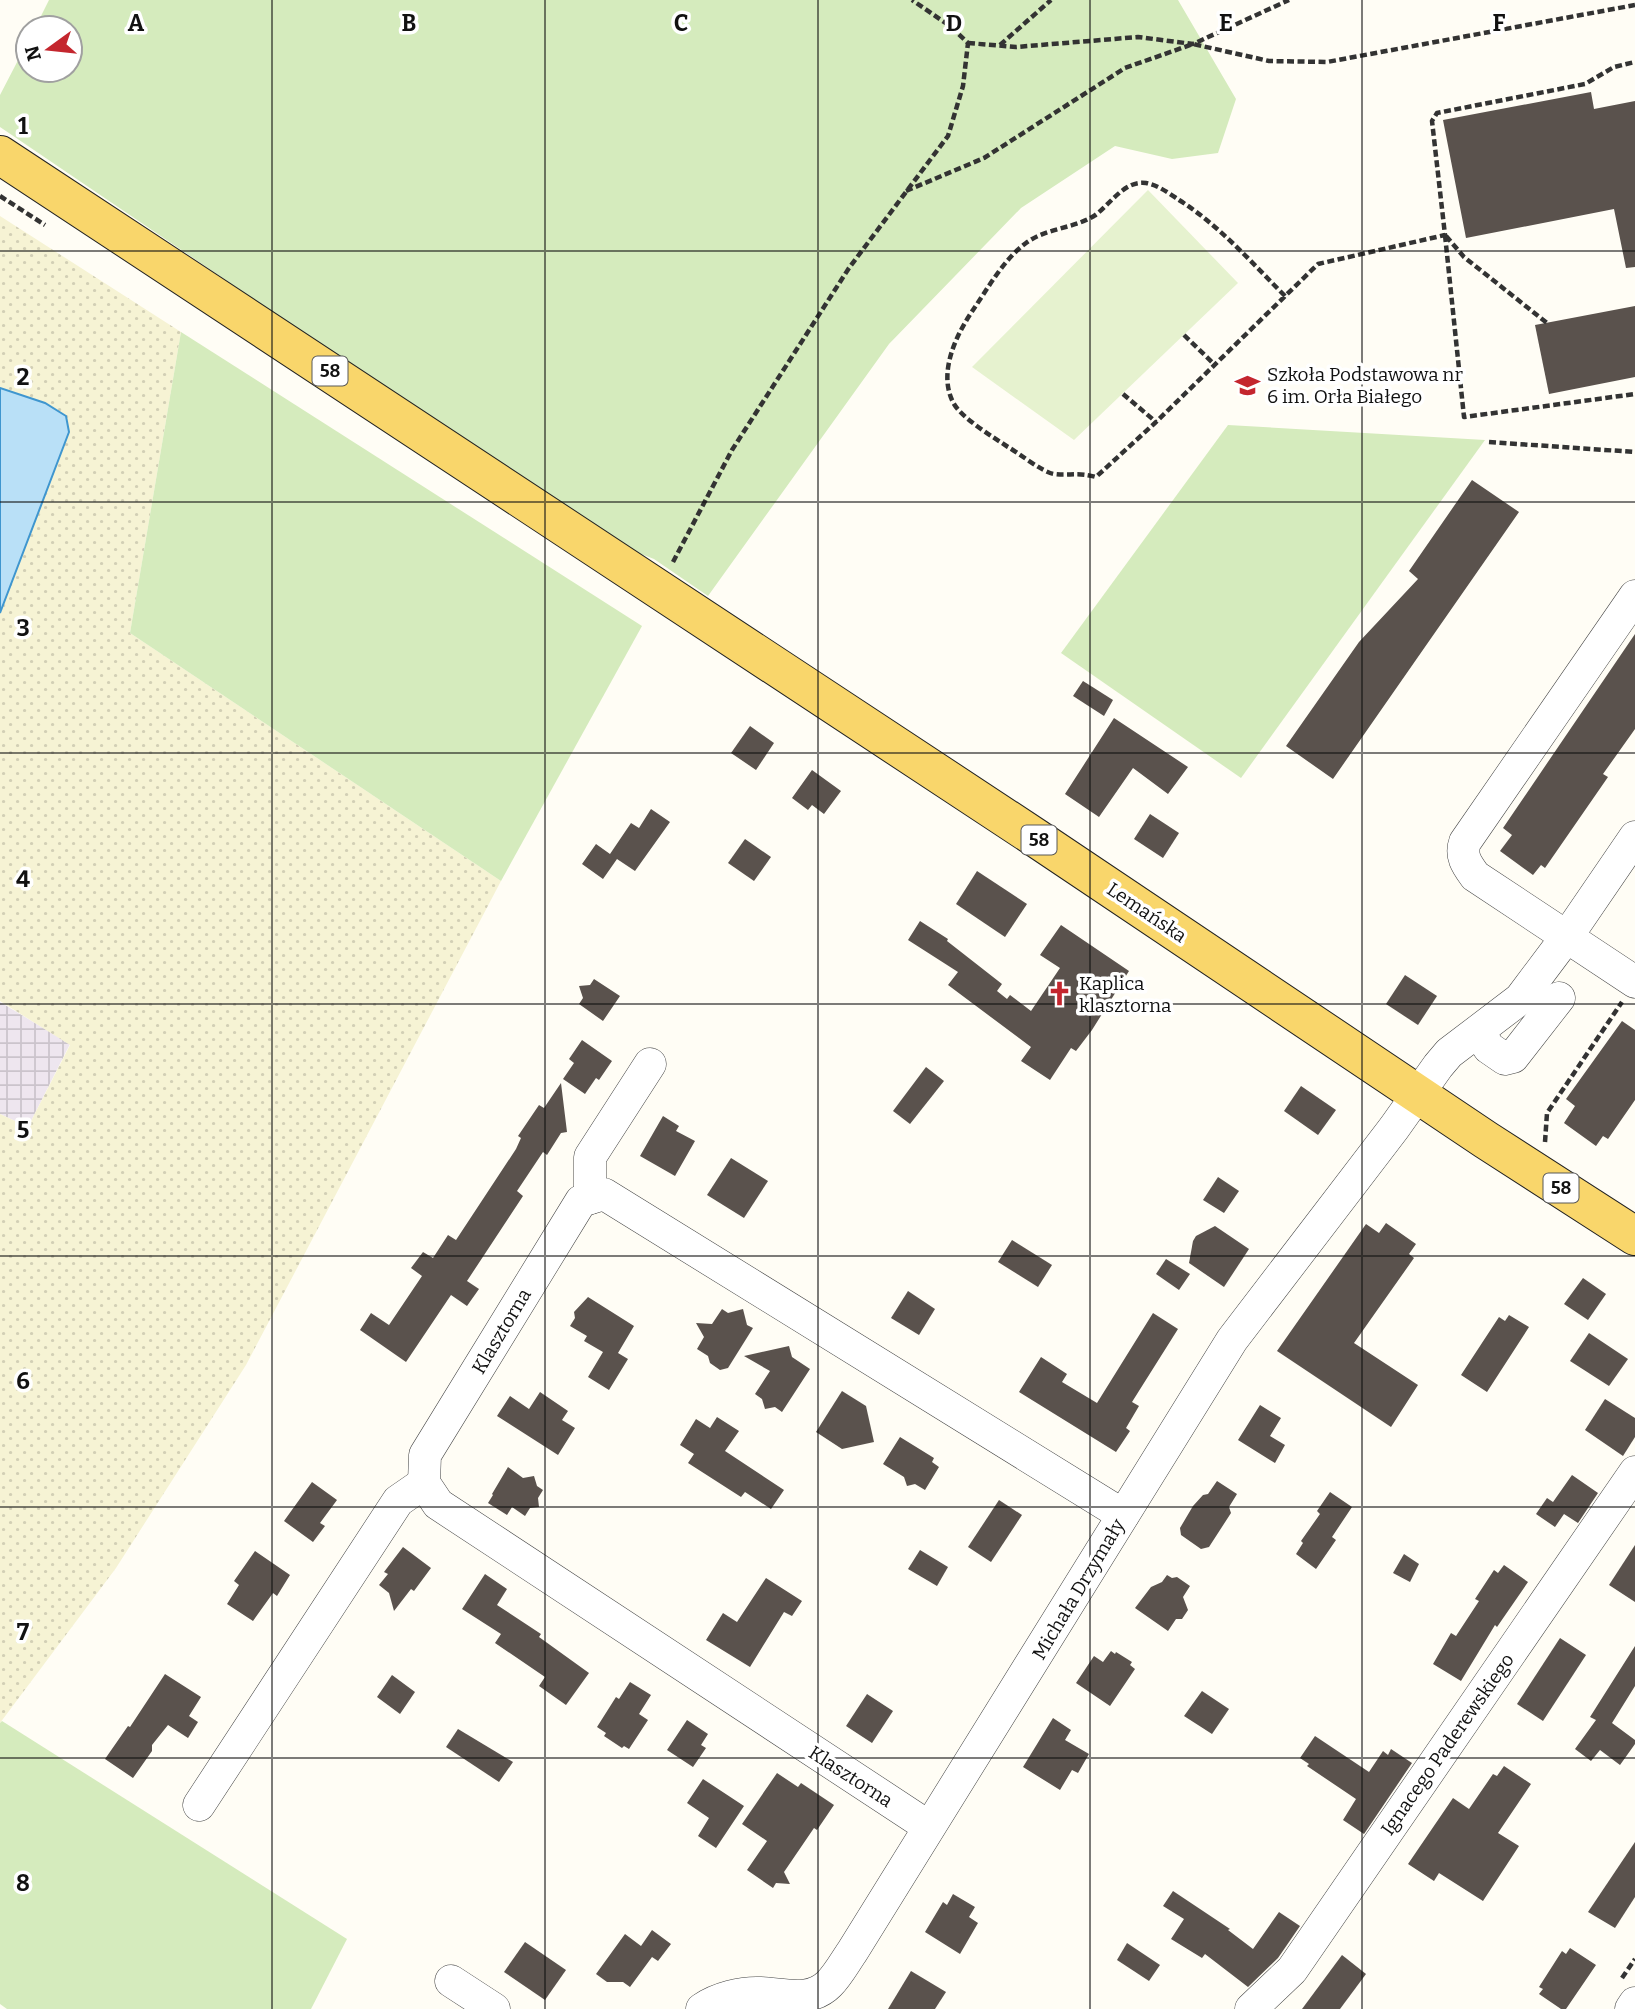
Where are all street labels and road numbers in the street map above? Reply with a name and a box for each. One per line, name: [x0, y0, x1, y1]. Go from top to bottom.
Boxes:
road number: 58: [312, 356, 348, 386]
road number: 58: [1021, 826, 1056, 854]
street label: Lemańska: [1103, 877, 1191, 948]
road number: 58: [1544, 1174, 1578, 1203]
street label: Klasztorna: [467, 1284, 536, 1378]
street label: Michała Drzymały: [1027, 1514, 1130, 1664]
street label: Ignacego Paderewskiego: [1376, 1649, 1519, 1840]
street label: Klasztorna: [804, 1741, 898, 1812]

